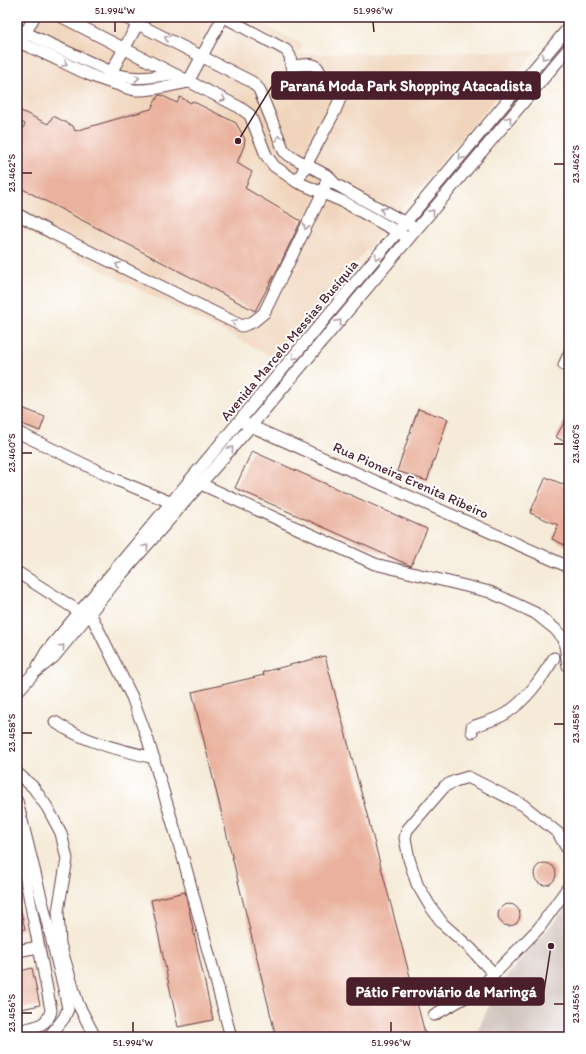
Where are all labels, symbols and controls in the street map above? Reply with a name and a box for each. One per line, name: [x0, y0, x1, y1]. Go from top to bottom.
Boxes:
text: 51.994°W: [95, 4, 136, 17]
text: 51.996°W: [353, 4, 393, 17]
one-way arrow: [163, 36, 171, 43]
one-way arrow: [542, 53, 549, 60]
one-way arrow: [61, 59, 69, 67]
callout: Paraná Moda Park Shopping Atacadista: [272, 72, 540, 99]
one-way arrow: [134, 74, 140, 82]
text: Paraná Moda Park Shopping Atacadista: [280, 77, 533, 96]
one-way arrow: [219, 94, 226, 102]
one-way arrow: [505, 117, 512, 124]
one-way arrow: [275, 135, 283, 142]
text: 23.462°S: [569, 144, 582, 183]
one-way arrow: [458, 152, 465, 160]
text: 23.462°S: [5, 153, 18, 192]
one-way arrow: [379, 208, 387, 215]
one-way arrow: [427, 209, 434, 216]
one-way arrow: [303, 223, 311, 231]
one-way arrow: [375, 252, 382, 260]
street label: Avenida Marcelo Messias Busíquia: [217, 256, 362, 424]
one-way arrow: [114, 262, 122, 270]
one-way arrow: [231, 319, 239, 327]
one-way arrow: [334, 319, 341, 326]
one-way arrow: [292, 352, 299, 359]
text: 23.460°S: [569, 424, 582, 464]
text: 23.460°S: [5, 433, 18, 473]
street label: Rua Pioneira Erenita Ribeiro: [330, 438, 491, 522]
one-way arrow: [227, 446, 234, 454]
one-way arrow: [141, 545, 148, 552]
one-way arrow: [57, 644, 64, 651]
text: 23.458°S: [569, 704, 582, 743]
text: 23.458°S: [5, 713, 18, 752]
callout: Pátio Ferroviário de Maringá: [347, 978, 544, 1005]
text: Pátio Ferroviário de Maringá: [355, 983, 537, 1002]
text: 23.456°S: [569, 984, 582, 1023]
text: 23.456°S: [5, 993, 18, 1032]
text: 51.994°W: [113, 1036, 154, 1049]
text: 51.996°W: [371, 1036, 411, 1049]

